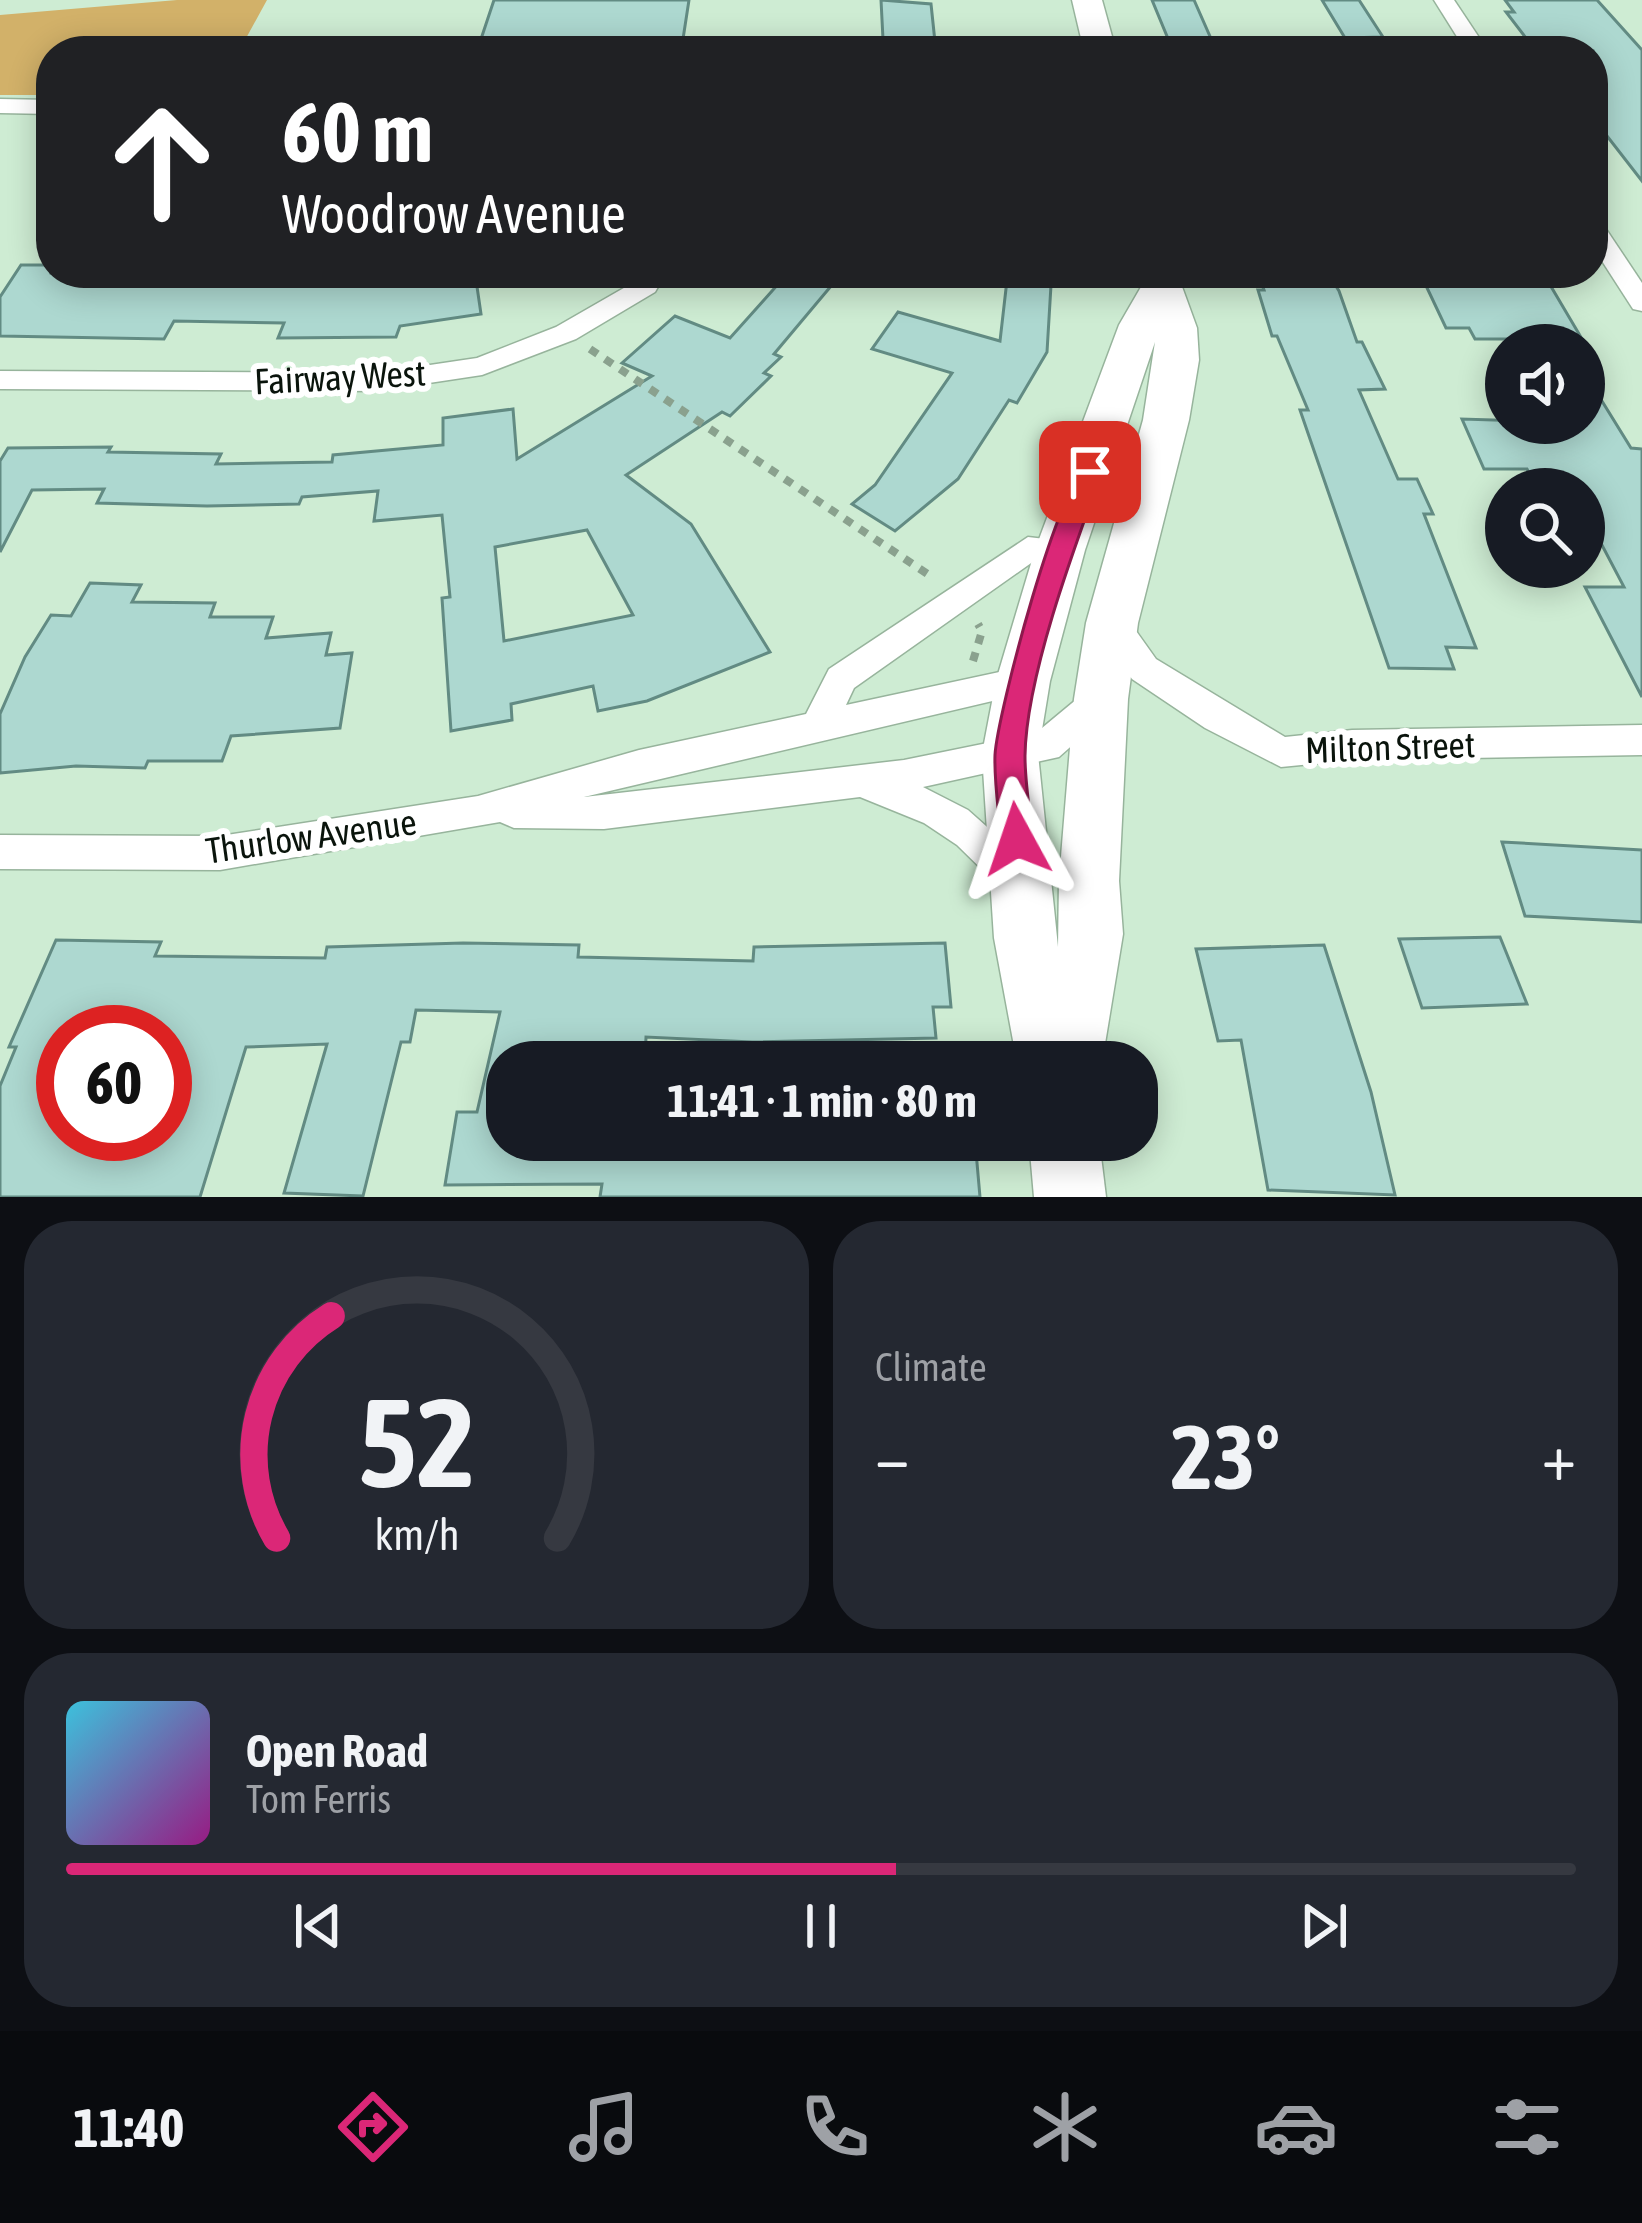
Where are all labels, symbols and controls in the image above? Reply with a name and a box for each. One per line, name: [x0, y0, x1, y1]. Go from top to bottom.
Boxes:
icon: ahead: [84, 84, 240, 240]
text: 60 m: [282, 84, 433, 180]
text: Woodrow Avenue: [282, 183, 626, 244]
map controls: [1485, 324, 1605, 588]
button: sound: [1485, 324, 1605, 444]
street label: Fairway West: [253, 352, 427, 402]
pin: [1039, 421, 1141, 523]
icon: arrive: [1057, 439, 1123, 505]
button: search: [1485, 468, 1605, 588]
street label: Milton Street: [1304, 723, 1476, 771]
position arrow: [954, 776, 1080, 902]
street label: Thurlow Avenue: [203, 800, 419, 872]
speed limit sign: 60: [36, 1005, 192, 1161]
text: 11:41 · 1 min · 80 m: [667, 1075, 977, 1127]
text: Climate: [875, 1345, 987, 1389]
text: 52: [358, 1370, 475, 1513]
text: 23°: [1171, 1405, 1280, 1508]
text: −: [875, 1418, 909, 1494]
text: +: [1542, 1418, 1576, 1494]
text: km/h: [374, 1510, 459, 1559]
text: Open Road: [246, 1725, 428, 1777]
text: Tom Ferris: [246, 1777, 391, 1821]
icon: previous: [285, 1893, 351, 1959]
icon: pause: [788, 1893, 854, 1959]
icon: next: [1291, 1893, 1357, 1959]
icon: directions: [331, 2085, 415, 2169]
icon: music: [562, 2085, 646, 2169]
icon: phone: [793, 2085, 877, 2169]
icon: climate: [1023, 2085, 1107, 2169]
icon: car: [1254, 2085, 1338, 2169]
icon: filters: [1485, 2085, 1569, 2169]
text: 11:40: [73, 2097, 184, 2158]

